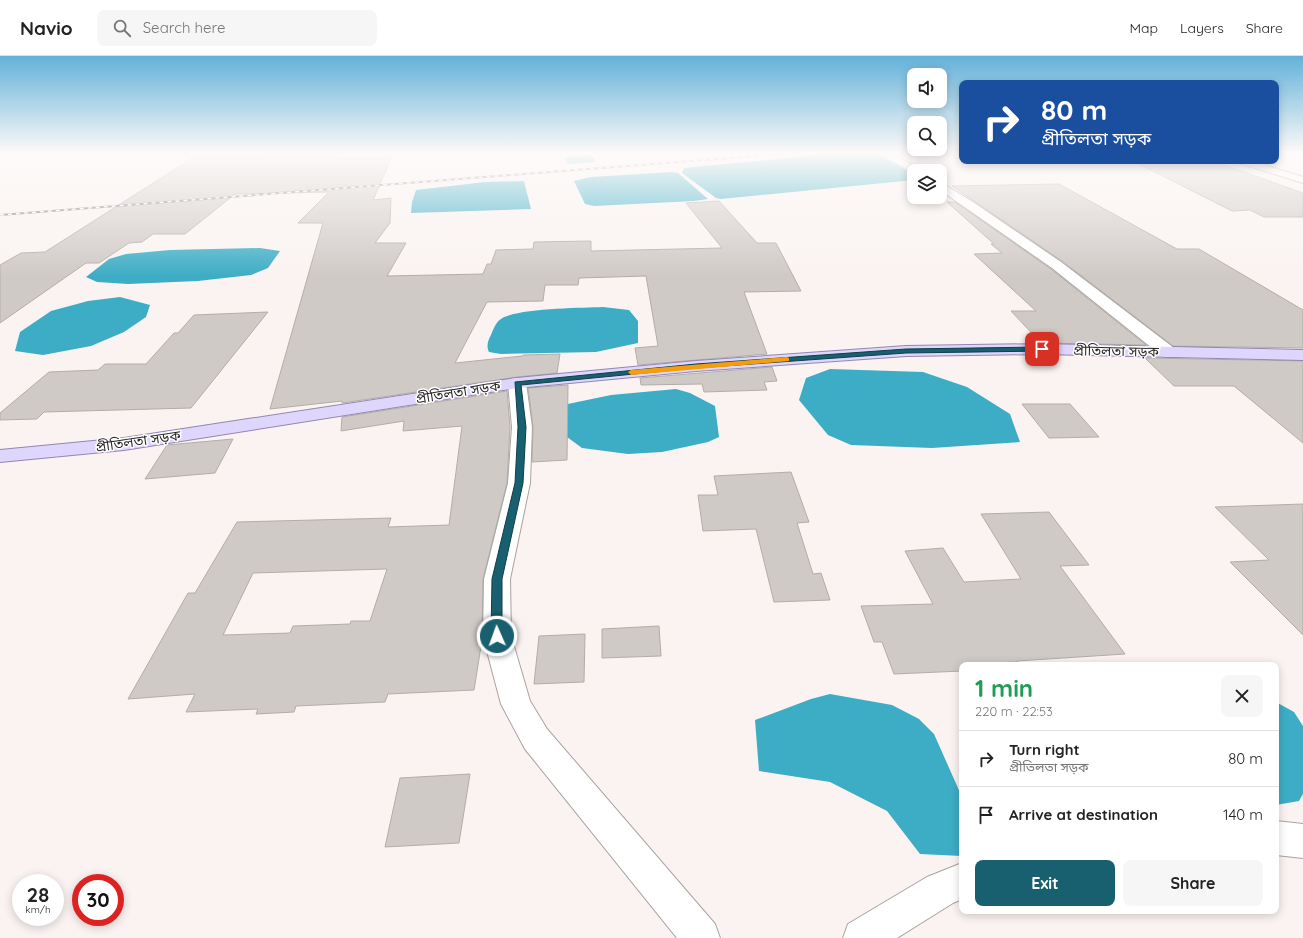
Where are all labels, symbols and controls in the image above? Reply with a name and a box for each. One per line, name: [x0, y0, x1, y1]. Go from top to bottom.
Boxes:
search box: [97, 10, 377, 46]
text: Navio: [20, 16, 73, 40]
icon: search: [111, 17, 133, 39]
text: Search here: [143, 18, 226, 37]
text: Map: [1129, 19, 1158, 37]
text: Layers: [1180, 19, 1224, 37]
text: Share: [1246, 19, 1283, 37]
map controls: [907, 68, 947, 204]
button: sound: [907, 68, 947, 108]
text: 80 m: [1041, 92, 1107, 127]
icon: right: [975, 96, 1027, 148]
button: search: [907, 116, 947, 156]
text: প্রীতিলতা সড়ক: [1041, 127, 1151, 150]
button: layers: [907, 164, 947, 204]
pin: [1025, 332, 1059, 366]
icon: arrive: [1031, 338, 1053, 360]
street label: প্রীতিলতা সড়ক: [1073, 341, 1160, 361]
street label: প্রীতিলতা সড়ক: [414, 376, 502, 408]
street label: প্রীতিলতা সড়ক: [94, 426, 182, 456]
position arrow: [476, 615, 518, 657]
text: 1 min: [975, 673, 1033, 703]
button: close: [1221, 675, 1263, 717]
text: 220 m · 22:53: [975, 703, 1053, 719]
text: Turn right: [1009, 740, 1080, 759]
icon: right: [975, 748, 997, 770]
text: 80 m: [1228, 749, 1263, 768]
text: প্রীতিলতা সড়ক: [1009, 759, 1089, 775]
icon: arrive: [975, 804, 997, 826]
text: Arrive at destination: [1009, 805, 1158, 824]
text: 140 m: [1223, 805, 1263, 824]
button: Exit: [975, 860, 1115, 906]
button: Share: [1123, 860, 1263, 906]
speed limit sign: 30: [72, 874, 124, 926]
text: 28: [27, 882, 49, 907]
text: km/h: [25, 903, 51, 916]

